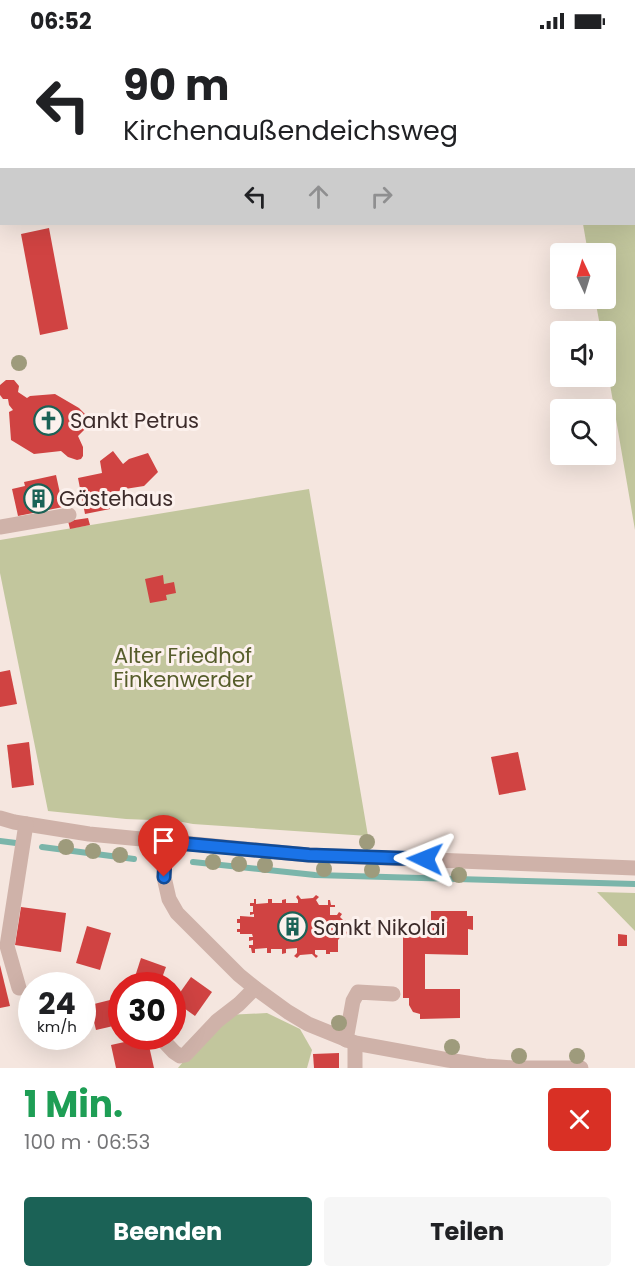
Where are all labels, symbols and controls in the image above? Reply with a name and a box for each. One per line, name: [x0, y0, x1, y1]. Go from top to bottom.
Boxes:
text: 06:52: [30, 6, 91, 37]
text: 90 m: [123, 56, 230, 115]
icon: left: [24, 66, 102, 144]
text: Kirchenaußendeichsweg: [123, 112, 458, 149]
icon: left: [239, 180, 272, 213]
icon: ahead: [302, 180, 335, 213]
icon: right: [365, 180, 398, 213]
north arrow: [550, 243, 616, 309]
map controls: [550, 243, 616, 465]
button: sound: [550, 321, 616, 387]
button: search: [550, 399, 616, 465]
church icon: Sankt Petrus: [33, 404, 65, 436]
place label: Sankt Petrus: [70, 406, 199, 435]
building icon: Gästehaus: [22, 482, 54, 514]
place label: Gästehaus: [59, 484, 173, 513]
park label: Alter Friedhof Finkenwerder: [113, 641, 253, 694]
pin: [138, 815, 189, 877]
icon: arrive: [147, 824, 180, 857]
position arrow: [393, 827, 457, 891]
building icon: Sankt Nikolai: [276, 911, 308, 943]
place label: Sankt Nikolai: [313, 913, 446, 942]
speed limit sign: 30: [108, 972, 186, 1050]
text: 24: [38, 982, 76, 1025]
text: km/h: [37, 1016, 77, 1037]
text: 1 Min.: [24, 1079, 123, 1130]
button: close: [548, 1088, 611, 1151]
text: 100 m · 06:53: [24, 1128, 150, 1156]
button: Beenden: [24, 1197, 312, 1266]
button: Teilen: [324, 1197, 611, 1266]

